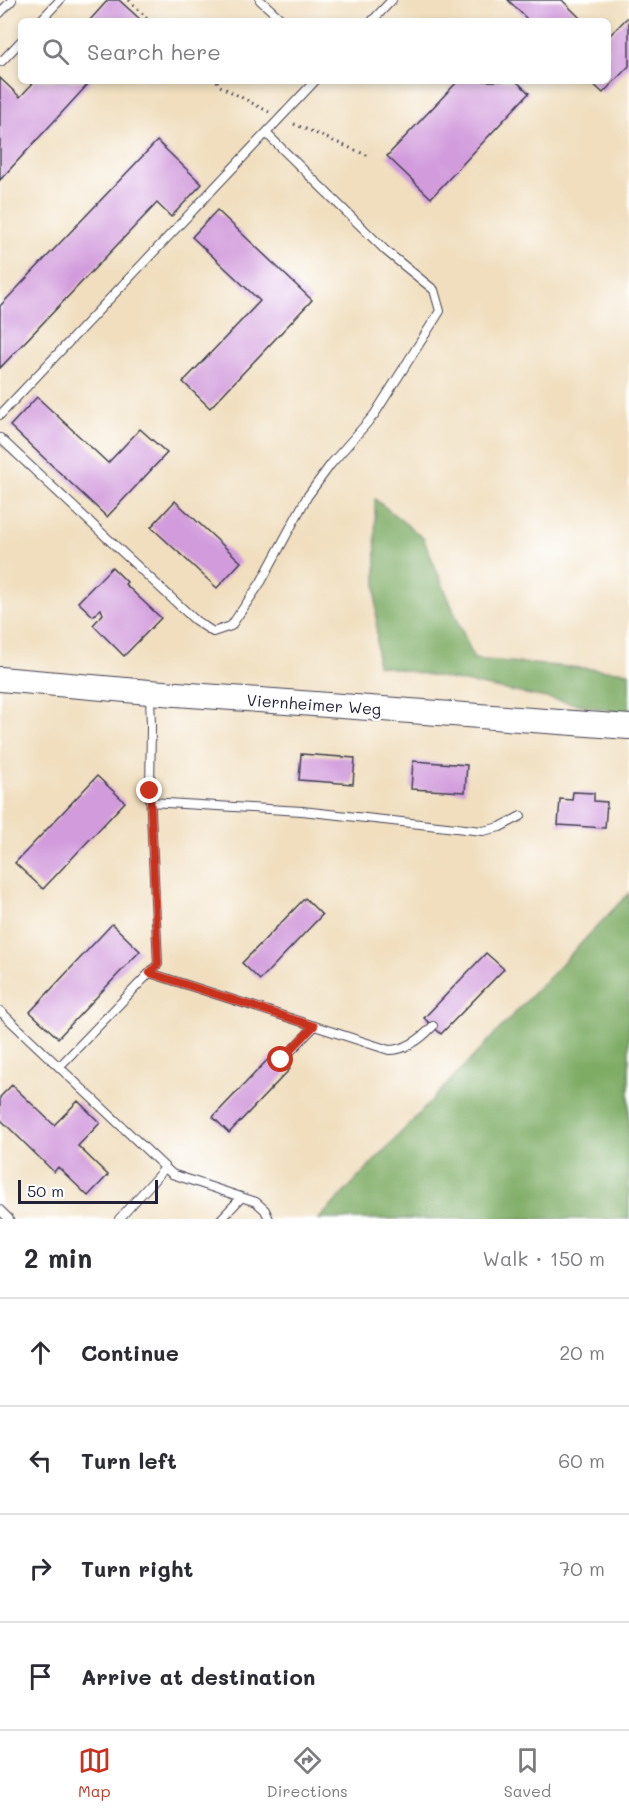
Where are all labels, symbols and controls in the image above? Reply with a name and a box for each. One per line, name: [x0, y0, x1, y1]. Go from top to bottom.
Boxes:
search box: [18, 18, 611, 84]
icon: search: [39, 35, 72, 68]
text: Search here: [87, 37, 221, 66]
street label: Viernheimer Weg: [246, 689, 382, 719]
route end: [136, 777, 162, 803]
route start: [267, 1046, 293, 1072]
scale bar: [18, 1177, 158, 1204]
text: 50 m: [27, 1180, 64, 1201]
text: 2 min: [24, 1241, 92, 1275]
text: Walk · 150 m: [483, 1245, 605, 1271]
icon: ahead: [24, 1336, 57, 1369]
text: Continue: [81, 1338, 179, 1367]
text: 20 m: [559, 1339, 605, 1365]
icon: left: [24, 1444, 57, 1477]
text: Turn left: [81, 1446, 177, 1475]
text: 60 m: [558, 1447, 605, 1473]
icon: right: [24, 1552, 57, 1585]
text: Turn right: [81, 1554, 193, 1583]
text: 70 m: [559, 1555, 605, 1581]
icon: arrive: [24, 1660, 57, 1693]
text: Arrive at destination: [81, 1662, 316, 1691]
tab: Map: [78, 1744, 111, 1801]
tab: Directions: [267, 1744, 348, 1801]
tab: Saved: [504, 1744, 551, 1801]

